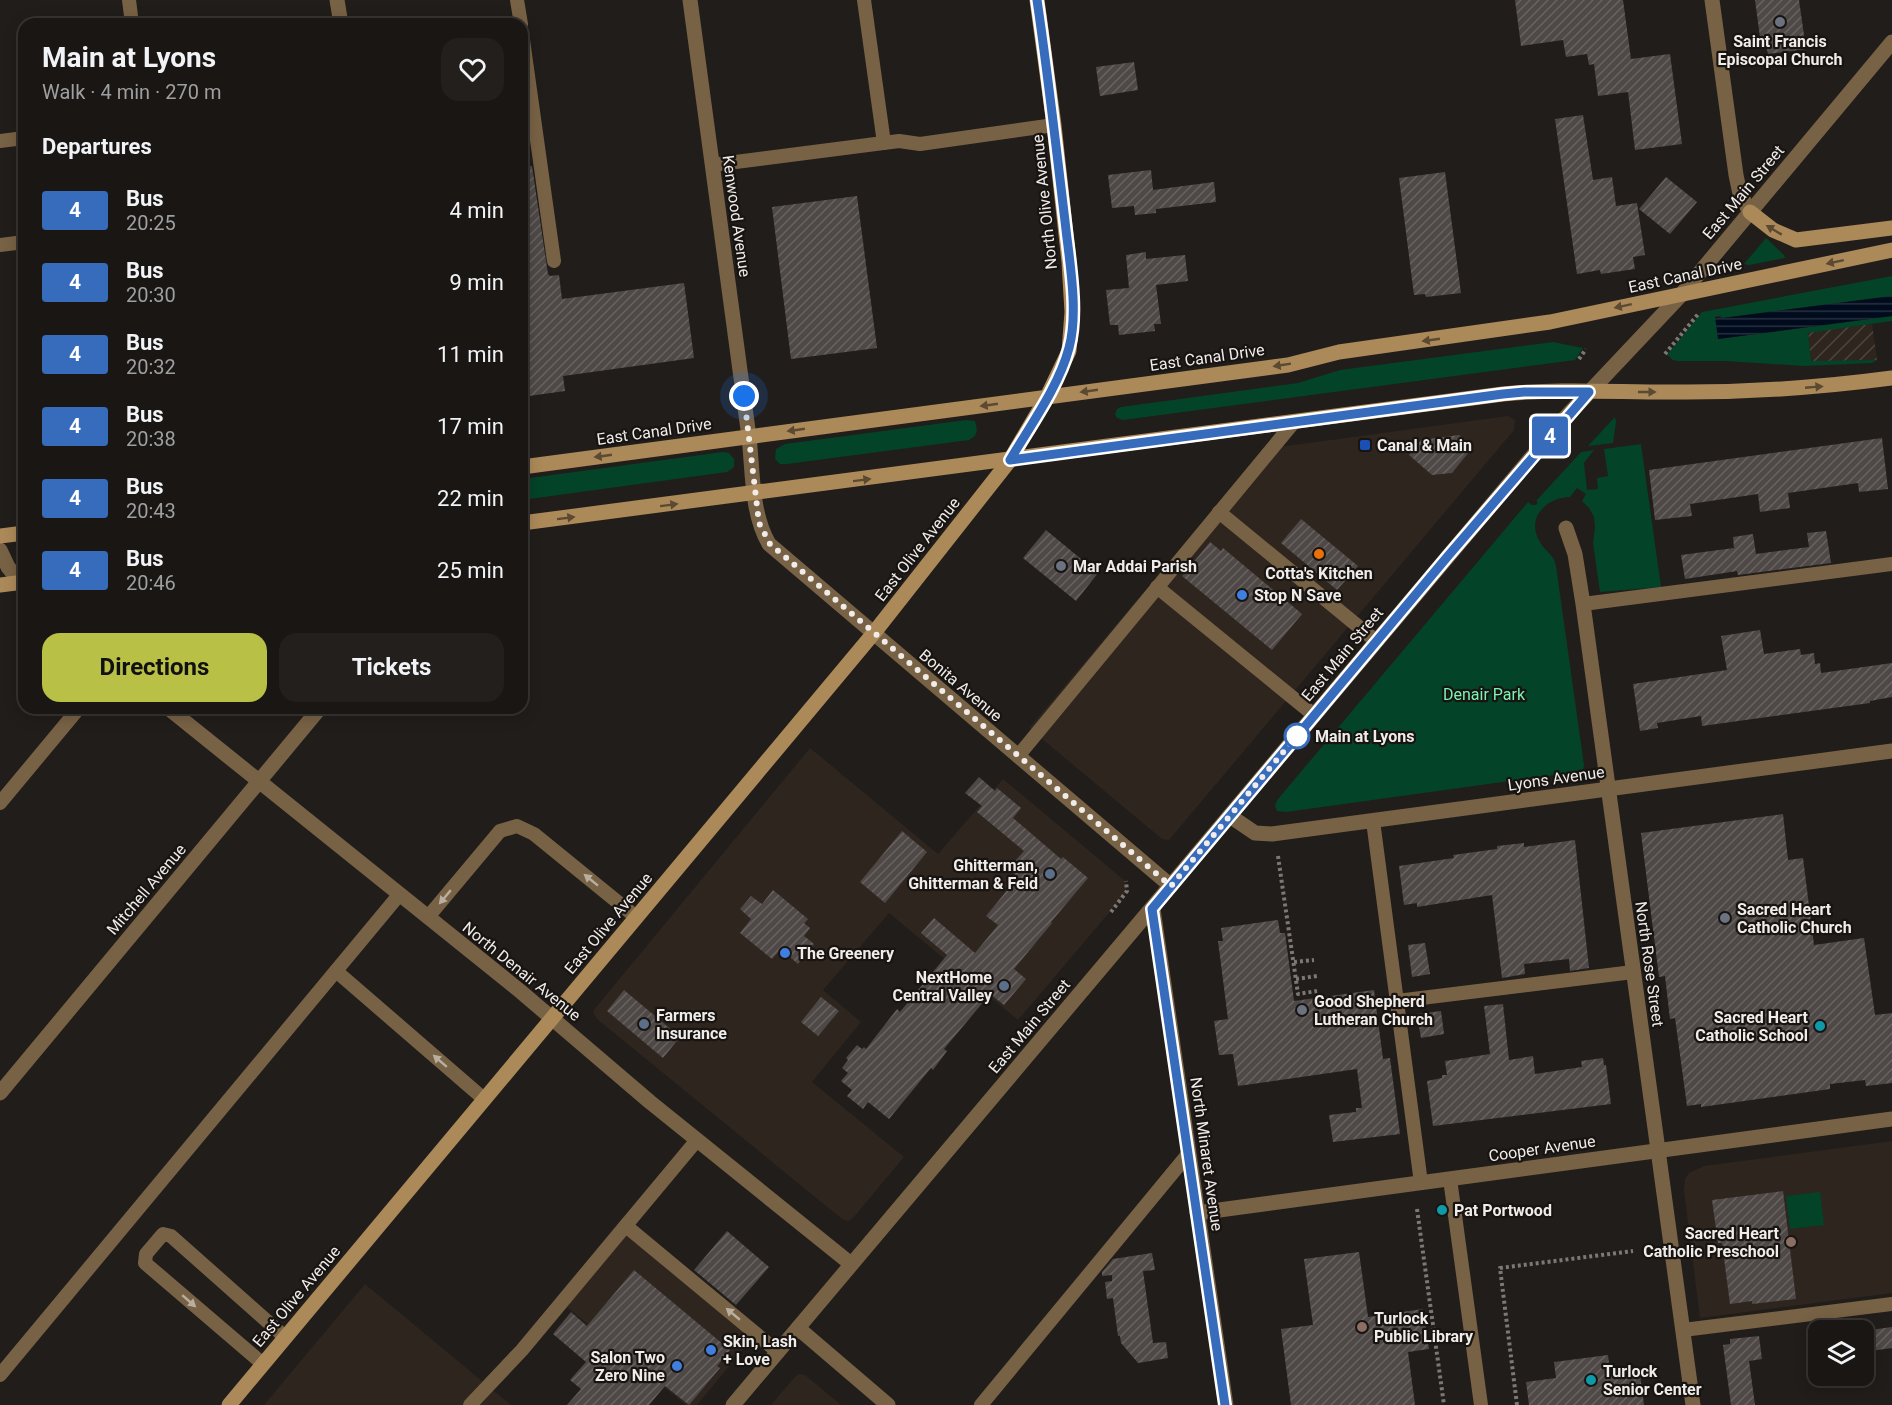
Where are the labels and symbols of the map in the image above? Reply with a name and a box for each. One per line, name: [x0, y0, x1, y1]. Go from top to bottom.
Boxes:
marker: Saint Francis Episcopal Church: [1773, 15, 1787, 29]
place label: Saint Francis Episcopal Church: [1718, 32, 1843, 69]
street label: North Olive Avenue: [1028, 134, 1061, 270]
street label: East Main Street: [1699, 141, 1788, 243]
street label: Kenwood Avenue: [719, 154, 754, 278]
one-way arrow: [1766, 224, 1782, 235]
street label: East Canal Drive: [1627, 254, 1744, 297]
one-way arrow: [1825, 258, 1844, 267]
one-way arrow: [1614, 302, 1633, 312]
one-way arrow: [1422, 335, 1441, 344]
street label: East Canal Drive: [1148, 340, 1266, 375]
one-way arrow: [1273, 361, 1292, 370]
your location: [729, 381, 759, 411]
one-way arrow: [1804, 382, 1823, 392]
one-way arrow: [1080, 386, 1099, 396]
one-way arrow: [1638, 387, 1657, 397]
one-way arrow: [980, 400, 999, 409]
street label: East Canal Drive: [595, 414, 713, 449]
line badge: 4: [1530, 416, 1570, 456]
one-way arrow: [786, 426, 805, 435]
place label: Canal & Main: [1377, 436, 1472, 455]
marker: Canal & Main: [1358, 438, 1372, 452]
one-way arrow: [593, 451, 612, 461]
one-way arrow: [853, 475, 872, 484]
street label: East Olive Avenue: [871, 494, 964, 605]
one-way arrow: [659, 500, 678, 510]
one-way arrow: [557, 513, 576, 523]
marker: Cotta's Kitchen: [1312, 547, 1326, 561]
place label: Mar Addai Parish: [1073, 557, 1197, 576]
marker: Mar Addai Parish: [1054, 559, 1068, 573]
place label: Cotta's Kitchen: [1265, 564, 1373, 583]
place label: Stop N Save: [1254, 586, 1342, 605]
marker: Stop N Save: [1235, 588, 1249, 602]
street label: East Main Street: [1298, 603, 1387, 705]
street label: Bonita Avenue: [915, 645, 1006, 725]
park label: Denair Park: [1443, 685, 1526, 704]
marker: Main at Lyons: [1284, 723, 1310, 749]
place label: Main at Lyons: [1315, 727, 1415, 746]
street label: Lyons Avenue: [1506, 762, 1606, 795]
street label: Mitchell Avenue: [103, 840, 190, 939]
place label: Ghitterman, Ghitterman & Feld: [908, 856, 1038, 893]
marker: Ghitterman, Ghitterman & Feld: [1043, 867, 1057, 881]
street label: East Olive Avenue: [560, 869, 656, 978]
one-way arrow: [584, 874, 599, 887]
one-way arrow: [439, 889, 452, 904]
street label: North Rose Street: [1631, 900, 1668, 1028]
place label: Sacred Heart Catholic Church: [1737, 900, 1852, 937]
marker: Sacred Heart Catholic Church: [1718, 911, 1732, 925]
street label: North Denair Avenue: [459, 918, 585, 1025]
place label: The Greenery: [797, 944, 895, 963]
marker: The Greenery: [778, 946, 792, 960]
place label: NextHome Central Valley: [892, 968, 993, 1005]
street label: East Main Street: [985, 975, 1074, 1077]
marker: NextHome Central Valley: [997, 979, 1011, 993]
place label: Good Shepherd Lutheran Church: [1314, 992, 1433, 1029]
marker: Good Shepherd Lutheran Church: [1295, 1003, 1309, 1017]
place label: Farmers Insurance: [656, 1006, 727, 1043]
place label: Sacred Heart Catholic School: [1695, 1008, 1809, 1045]
marker: Farmers Insurance: [637, 1017, 651, 1031]
marker: Sacred Heart Catholic School: [1813, 1019, 1827, 1033]
one-way arrow: [433, 1055, 448, 1068]
street label: North Minaret Avenue: [1186, 1076, 1227, 1232]
street label: Cooper Avenue: [1487, 1132, 1597, 1165]
place label: Pat Portwood: [1454, 1201, 1552, 1220]
marker: Pat Portwood: [1435, 1203, 1449, 1217]
place label: Sacred Heart Catholic Preschool: [1643, 1224, 1780, 1261]
marker: Sacred Heart Catholic Preschool: [1784, 1235, 1798, 1249]
street label: East Olive Avenue: [248, 1242, 344, 1351]
one-way arrow: [181, 1294, 196, 1307]
one-way arrow: [725, 1308, 741, 1321]
place label: Turlock Public Library: [1374, 1309, 1474, 1346]
marker: Turlock Public Library: [1355, 1320, 1369, 1334]
place label: Skin, Lash + Love: [723, 1332, 797, 1369]
marker: Skin, Lash + Love: [704, 1343, 718, 1357]
place label: Salon Two Zero Nine: [590, 1348, 665, 1385]
marker: Salon Two Zero Nine: [670, 1359, 684, 1373]
place label: Turlock Senior Center: [1603, 1362, 1702, 1399]
marker: Turlock Senior Center: [1584, 1373, 1598, 1387]

